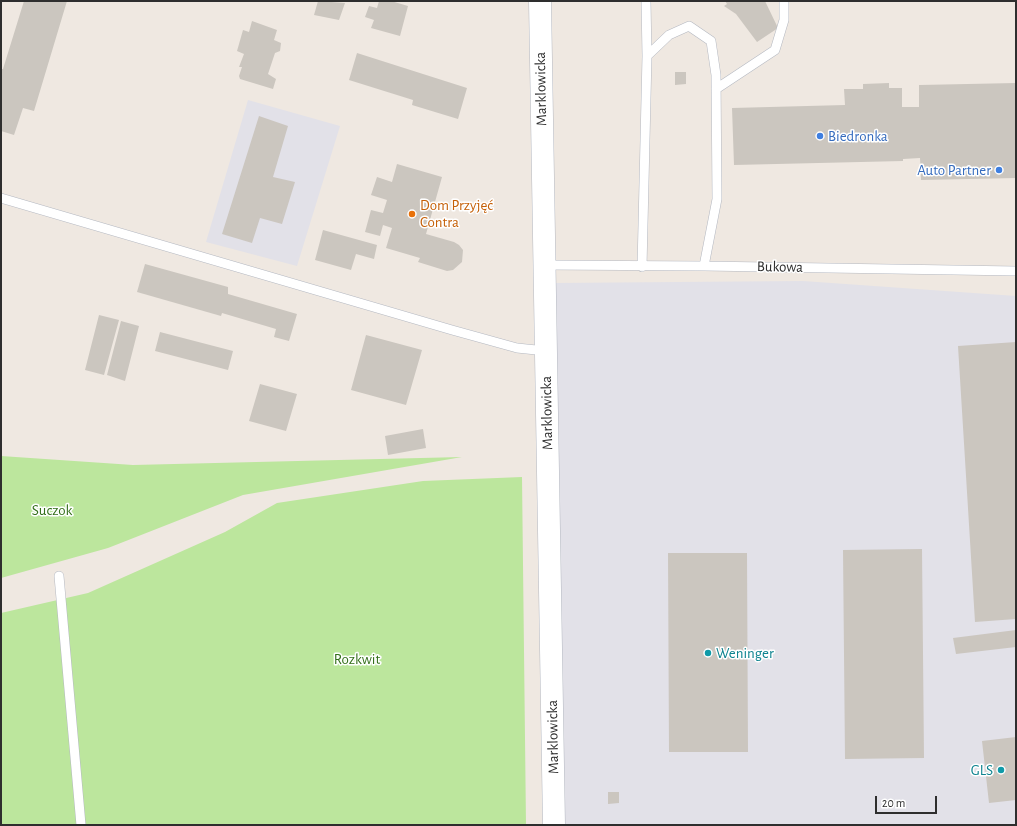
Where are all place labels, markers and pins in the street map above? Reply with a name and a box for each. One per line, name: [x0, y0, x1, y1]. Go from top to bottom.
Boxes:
place label: Biedronka: [828, 127, 888, 145]
marker: Biedronka: [815, 131, 825, 141]
place label: Auto Partner: [917, 161, 991, 179]
marker: Auto Partner: [994, 165, 1004, 175]
place label: Dom Przyjęć Contra: [420, 196, 493, 231]
marker: Dom Przyjęć Contra: [407, 209, 417, 219]
place label: Weninger: [716, 644, 774, 662]
marker: Weninger: [703, 648, 713, 658]
place label: GLS: [971, 761, 993, 779]
marker: GLS: [996, 765, 1006, 775]

